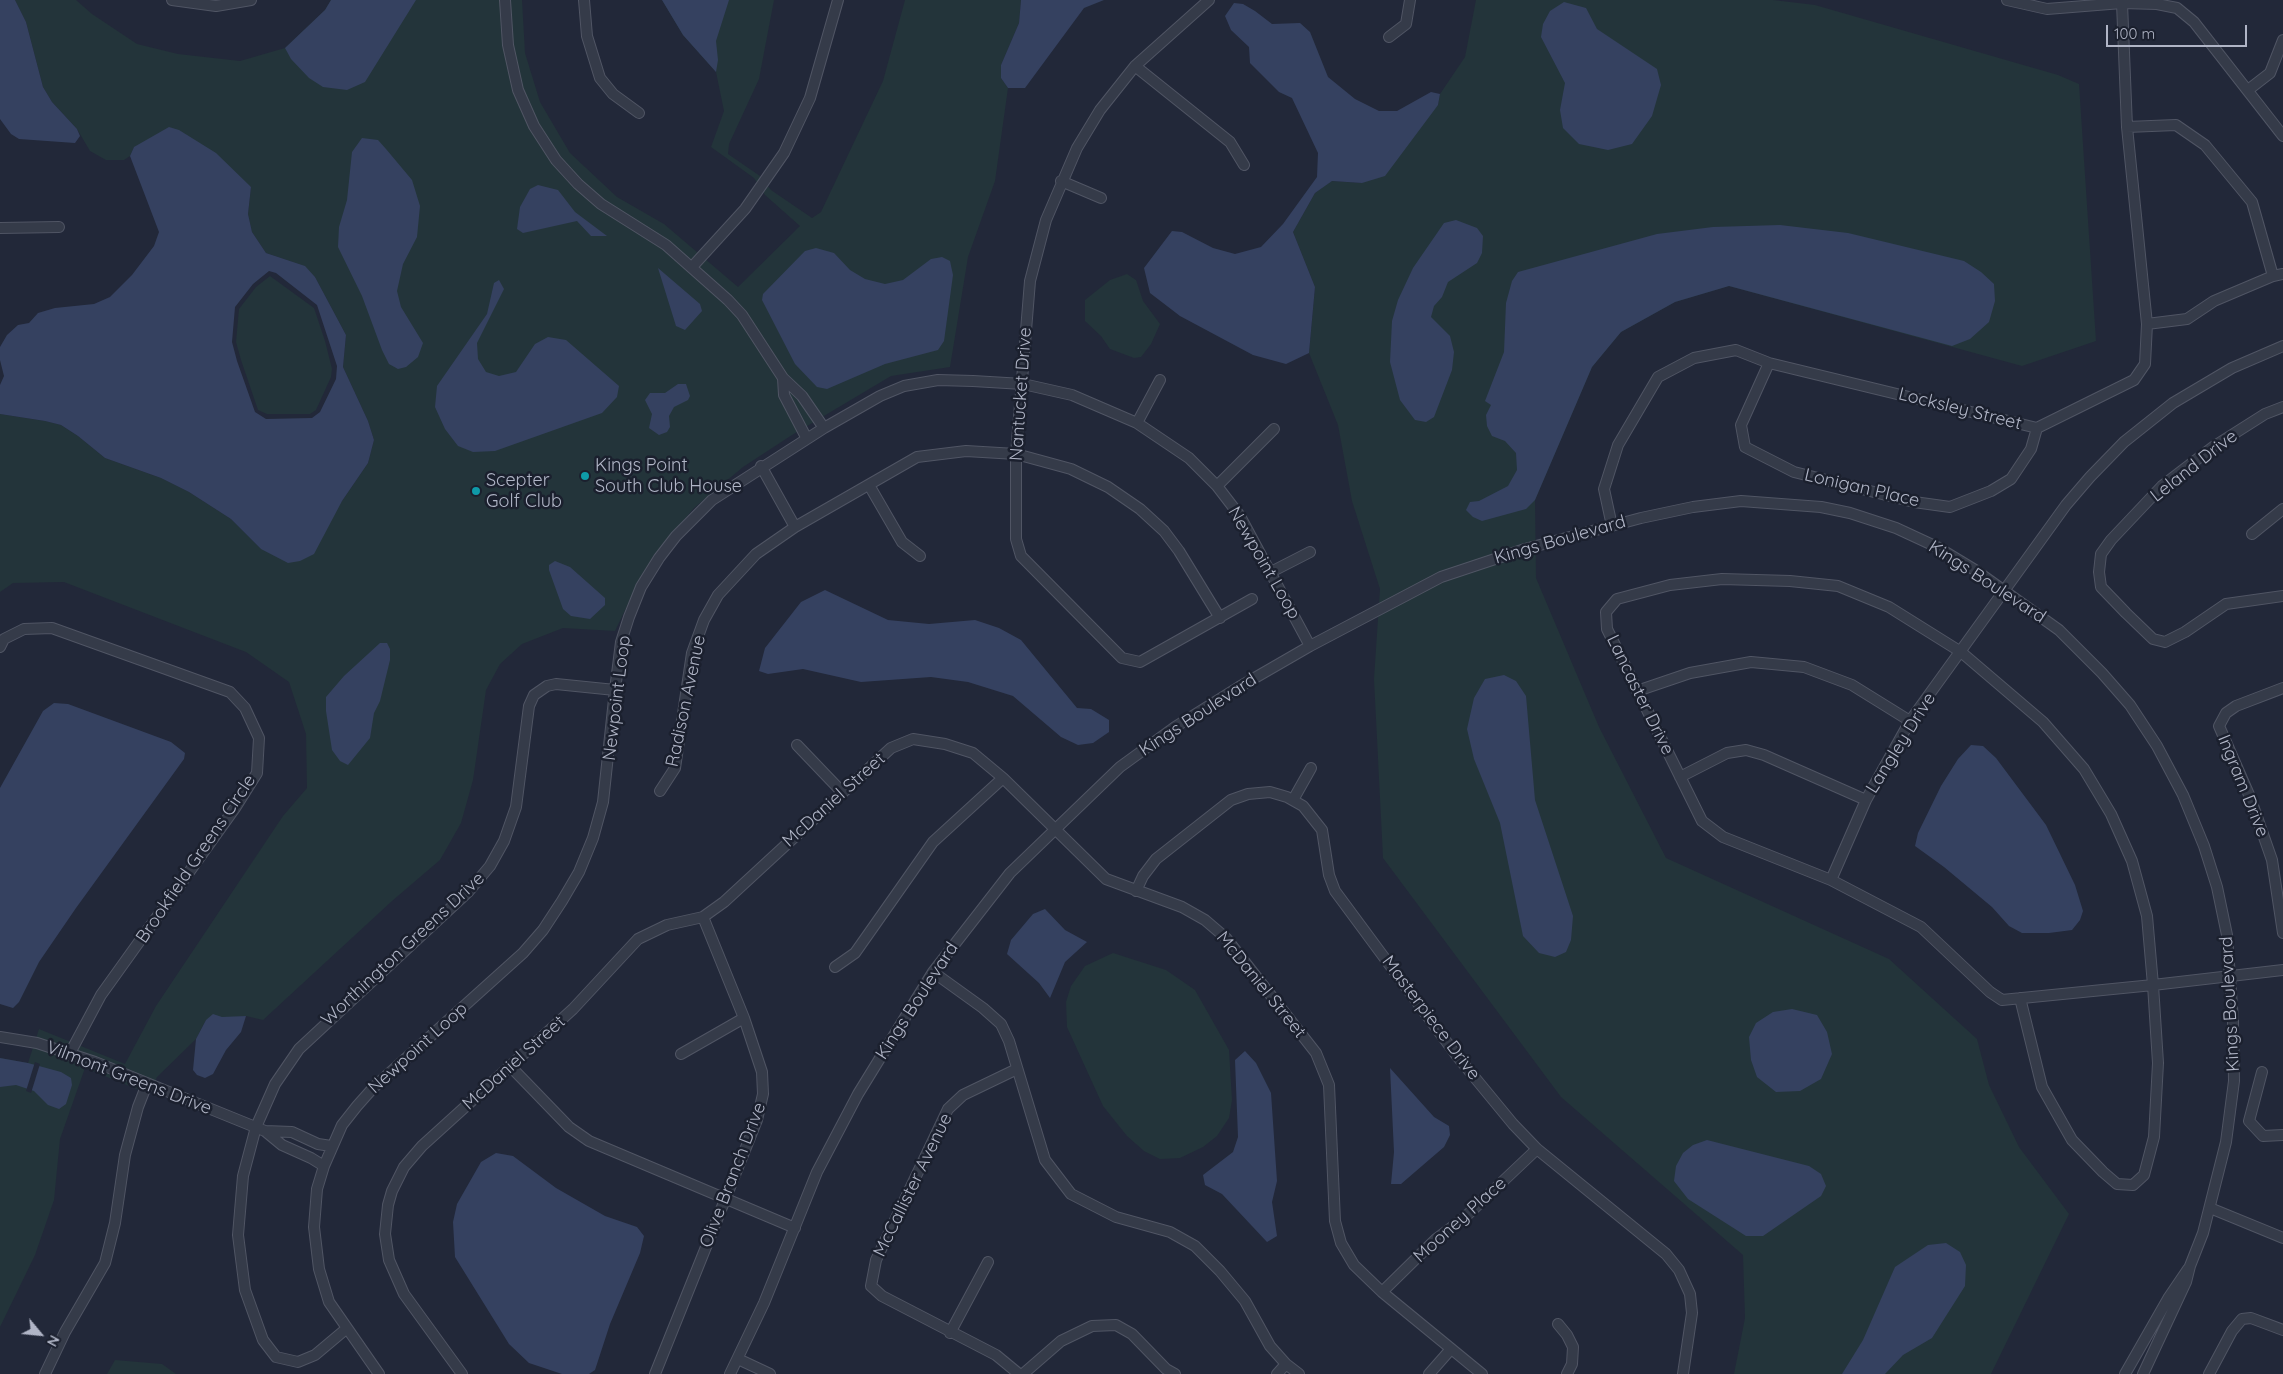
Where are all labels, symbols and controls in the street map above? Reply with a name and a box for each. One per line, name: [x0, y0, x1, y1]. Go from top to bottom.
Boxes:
scale bar: [2108, 15, 2249, 47]
text: 100 m: [2114, 24, 2155, 43]
street label: Nantucket Drive: [1006, 326, 1036, 462]
street label: Locksley Street: [1896, 383, 2024, 435]
street label: Leland Drive: [2146, 425, 2242, 507]
place label: Kings Point South Club House: [595, 455, 742, 498]
street label: Lonigan Place: [1802, 464, 1922, 512]
place label: Scepter Golf Club: [486, 470, 562, 512]
marker: Kings Point South Club House: [579, 470, 591, 482]
marker: Scepter Golf Club: [470, 485, 482, 497]
street label: Newpoint Loop: [1223, 503, 1305, 623]
street label: Kings Boulevard: [1492, 511, 1628, 569]
street label: Kings Boulevard: [1924, 536, 2050, 628]
street label: Lancaster Drive: [1602, 631, 1678, 759]
street label: Radison Avenue: [662, 633, 710, 769]
street label: Newpoint Loop: [599, 634, 635, 762]
street label: Kings Boulevard: [1135, 669, 1261, 761]
street label: Langley Drive: [1861, 689, 1941, 797]
street label: Ingram Drive: [2213, 732, 2273, 840]
street label: McDaniel Street: [778, 748, 890, 852]
street label: Brookfield Greens Circle: [132, 771, 260, 947]
street label: Worthington Greens Drive: [317, 868, 489, 1030]
street label: McDaniel Street: [1211, 927, 1311, 1043]
street label: Kings Boulevard: [2216, 936, 2244, 1072]
street label: Kings Boulevard: [871, 938, 963, 1064]
street label: Masterpiece Drive: [1377, 952, 1485, 1084]
street label: Newpoint Loop: [364, 998, 472, 1098]
street label: McDaniel Street: [458, 1011, 570, 1115]
street label: Vilmont Greens Drive: [43, 1037, 215, 1119]
street label: Olive Branch Drive: [695, 1099, 771, 1251]
street label: McCallister Avenue: [869, 1110, 957, 1260]
street label: Mooney Place: [1409, 1173, 1511, 1267]
north arrow: [15, 1309, 65, 1359]
text: N: [43, 1332, 64, 1350]

